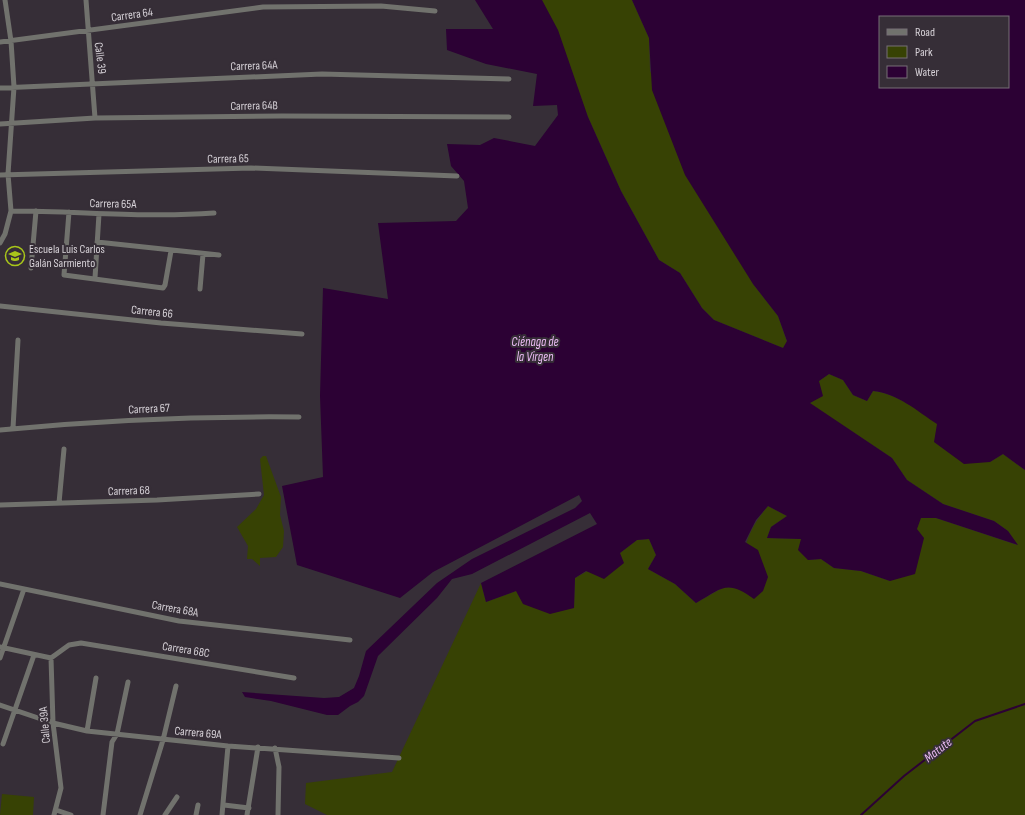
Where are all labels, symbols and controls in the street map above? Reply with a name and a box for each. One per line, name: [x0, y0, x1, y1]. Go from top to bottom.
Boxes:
street label: Carrera 64: [110, 5, 154, 25]
legend: [879, 16, 1009, 88]
text: Road: [915, 25, 935, 40]
street label: Calle 39: [91, 41, 109, 75]
text: Park: [915, 45, 933, 60]
street label: Carrera 64A: [230, 58, 279, 74]
text: Water: [915, 65, 939, 80]
street label: Carrera 64B: [230, 98, 278, 114]
street label: Carrera 65: [207, 151, 249, 167]
street label: Carrera 65A: [89, 196, 137, 212]
place label: Escuela Luis Carlos Galán Sarmiento: [29, 242, 105, 271]
school or university icon: Escuela Luis Carlos Galán Sarmiento: [4, 245, 26, 267]
street label: Carrera 66: [130, 302, 174, 322]
water label: Ciénaga de la Virgen: [511, 334, 559, 365]
street label: Carrera 67: [128, 400, 170, 418]
street label: Carrera 68: [108, 483, 150, 499]
street label: Carrera 68A: [150, 598, 200, 621]
street label: Carrera 68C: [161, 639, 211, 661]
street label: Calle 39A: [36, 705, 54, 744]
street label: Carrera 69A: [174, 723, 223, 743]
water label: Matute: [921, 734, 955, 766]

